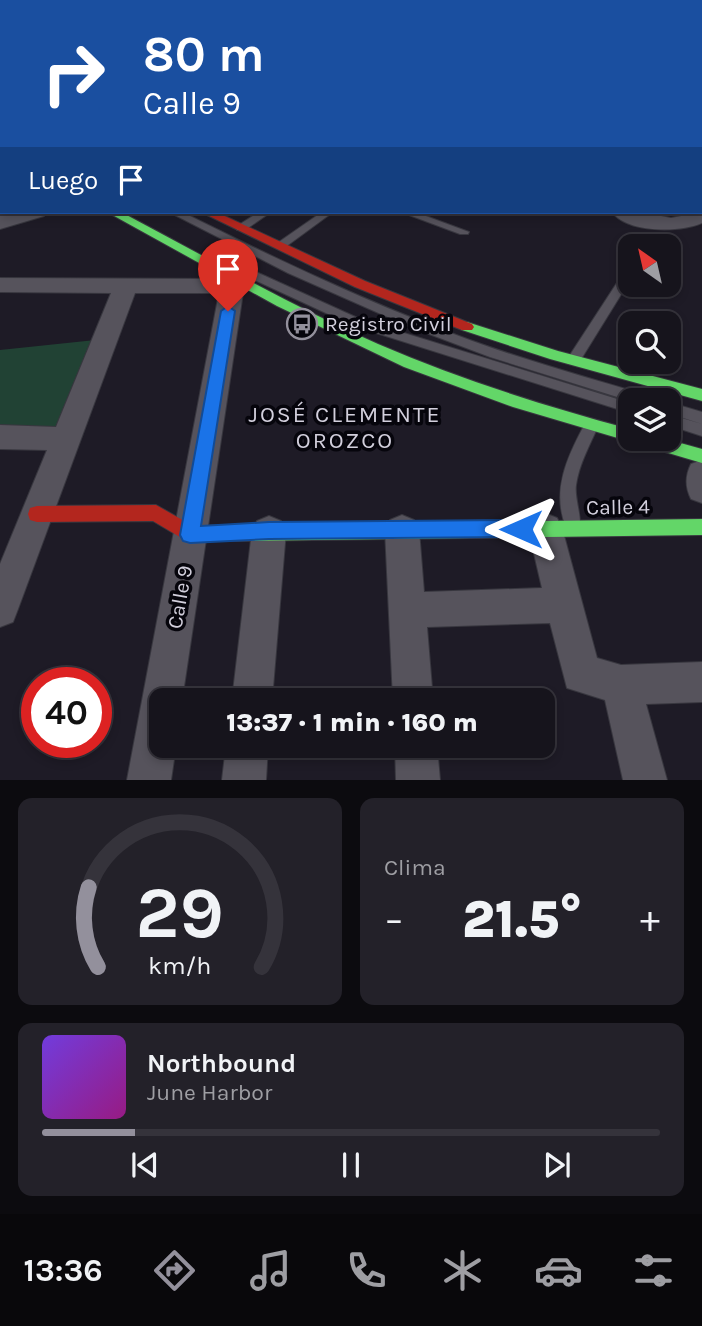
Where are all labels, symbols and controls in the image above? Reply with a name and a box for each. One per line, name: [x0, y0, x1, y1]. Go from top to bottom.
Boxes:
text: 80 m: [143, 26, 265, 83]
icon: right: [28, 28, 119, 119]
text: Calle 9: [143, 85, 241, 122]
icon: arrive: [112, 161, 150, 199]
text: Luego: [28, 165, 98, 196]
north arrow: [618, 234, 681, 298]
map controls: [618, 234, 681, 451]
pin: [198, 239, 258, 311]
icon: arrive: [209, 250, 247, 288]
bus stop icon: Registro Civil: [285, 307, 319, 341]
button: search: [618, 311, 681, 374]
place label: Registro Civil: [325, 312, 452, 336]
button: layers: [618, 388, 681, 451]
district label: JOSÉ CLEMENTE OROZCO: [249, 401, 441, 454]
position arrow: [484, 492, 558, 566]
street label: Calle 4: [586, 494, 650, 520]
street label: Calle 9: [163, 563, 197, 631]
speed limit sign: 40: [21, 667, 112, 758]
text: 13:37 · 1 min · 160 m: [226, 707, 478, 738]
text: Clima: [384, 854, 446, 881]
text: 29: [136, 871, 224, 956]
text: 21.5°: [462, 889, 582, 950]
text: −: [384, 897, 404, 942]
text: +: [640, 897, 660, 942]
text: km/h: [148, 951, 212, 980]
text: Northbound: [147, 1048, 296, 1079]
text: June Harbor: [147, 1079, 272, 1106]
icon: previous: [126, 1146, 164, 1184]
icon: pause: [332, 1146, 370, 1184]
icon: next: [538, 1146, 576, 1184]
icon: directions: [150, 1246, 199, 1295]
icon: music: [246, 1246, 295, 1295]
icon: phone: [342, 1246, 391, 1295]
icon: climate: [438, 1246, 487, 1295]
icon: car: [534, 1246, 583, 1295]
icon: filters: [629, 1246, 678, 1295]
text: 13:36: [23, 1252, 103, 1289]

